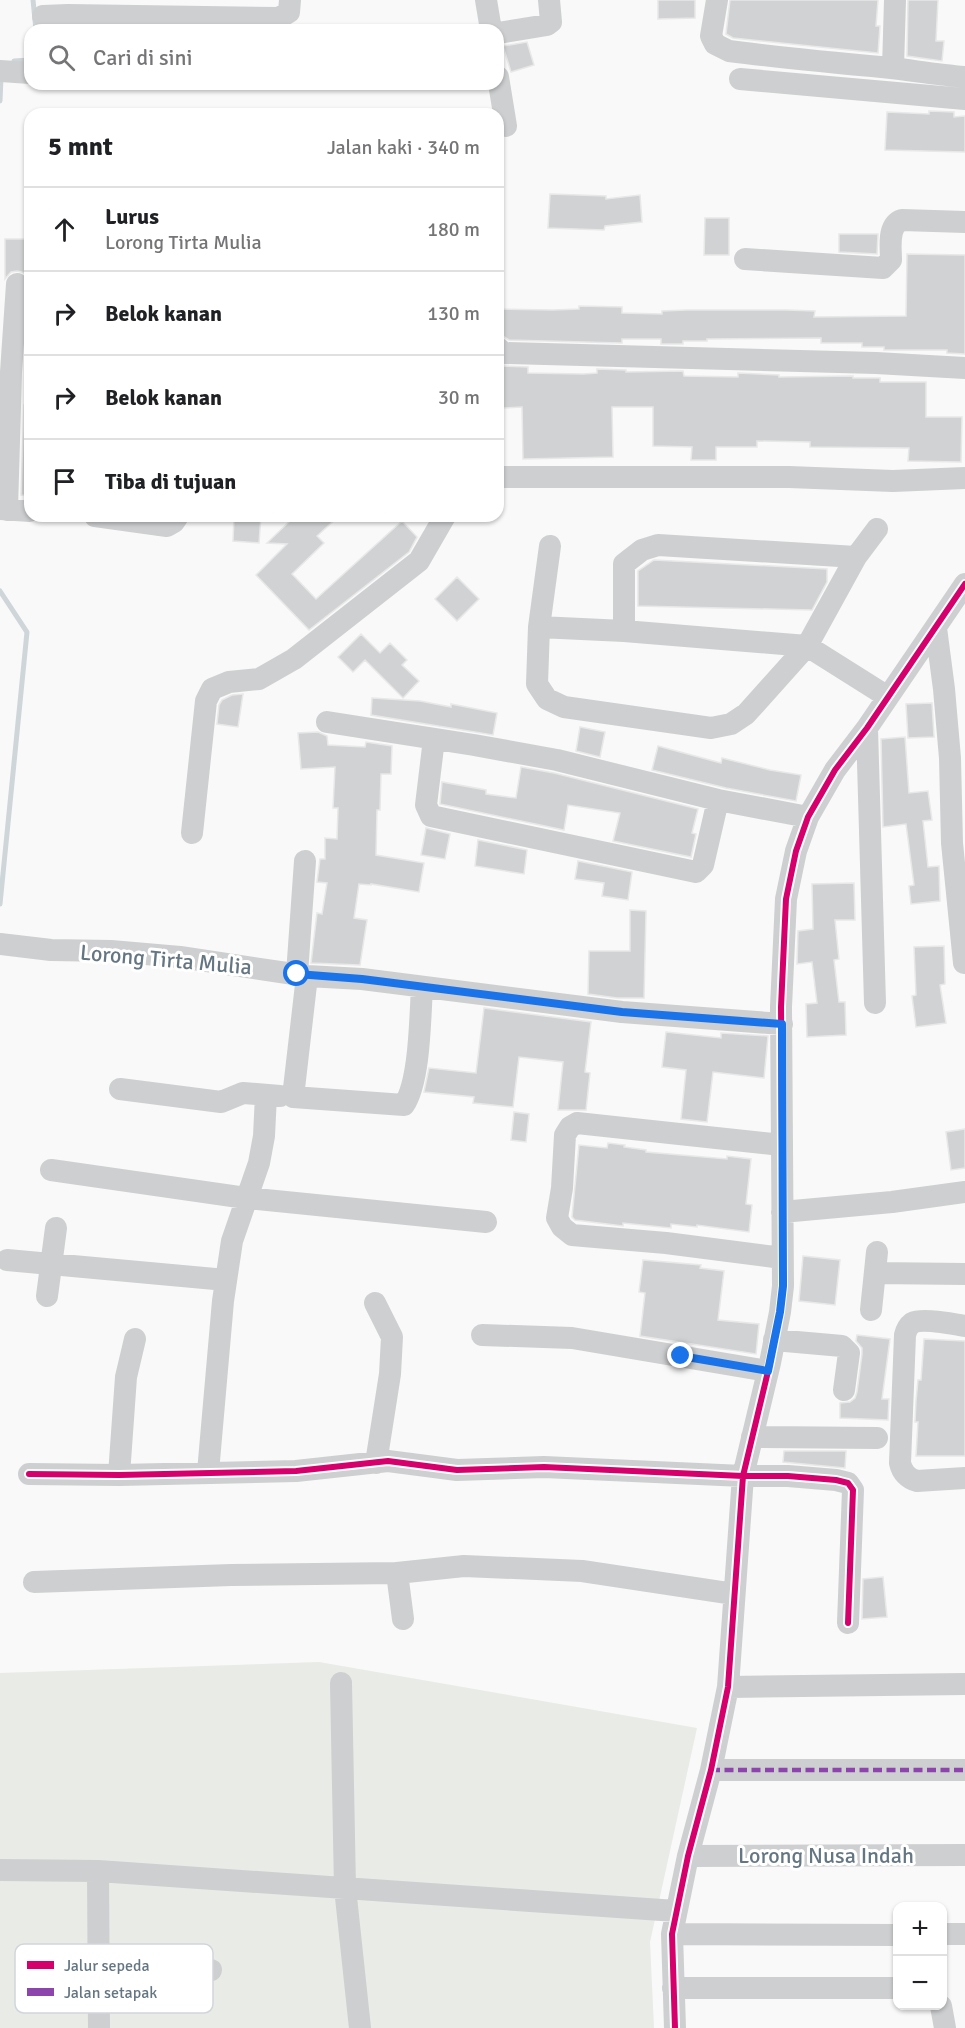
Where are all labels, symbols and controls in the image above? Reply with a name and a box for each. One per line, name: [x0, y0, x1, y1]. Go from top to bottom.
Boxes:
search box: [24, 24, 504, 90]
icon: search: [45, 41, 78, 74]
text: Cari di sini: [93, 44, 193, 71]
text: 5 mnt: [48, 131, 113, 163]
text: Jalan kaki · 340 m: [327, 135, 480, 160]
text: Lurus: [105, 203, 159, 230]
icon: ahead: [48, 213, 81, 246]
text: 180 m: [427, 217, 480, 242]
text: Lorong Tirta Mulia: [105, 230, 262, 255]
icon: right: [48, 297, 81, 330]
text: Belok kanan: [105, 300, 222, 327]
text: 130 m: [427, 301, 480, 326]
icon: right: [48, 381, 81, 414]
text: Belok kanan: [105, 384, 222, 411]
text: 30 m: [438, 385, 480, 410]
icon: arrive: [48, 465, 81, 498]
text: Tiba di tujuan: [105, 468, 236, 495]
street label: Lorong Tirta Mulia: [79, 939, 253, 980]
route start: [283, 960, 309, 986]
route end: [667, 1342, 693, 1368]
street label: Lorong Nusa Indah: [738, 1842, 914, 1869]
map controls: [893, 1902, 947, 2010]
button: +: [893, 1902, 947, 1956]
legend: [15, 1944, 213, 2013]
text: Jalur sepeda: [64, 1956, 150, 1976]
button: −: [893, 1956, 947, 2010]
text: Jalan setapak: [64, 1983, 157, 2003]

